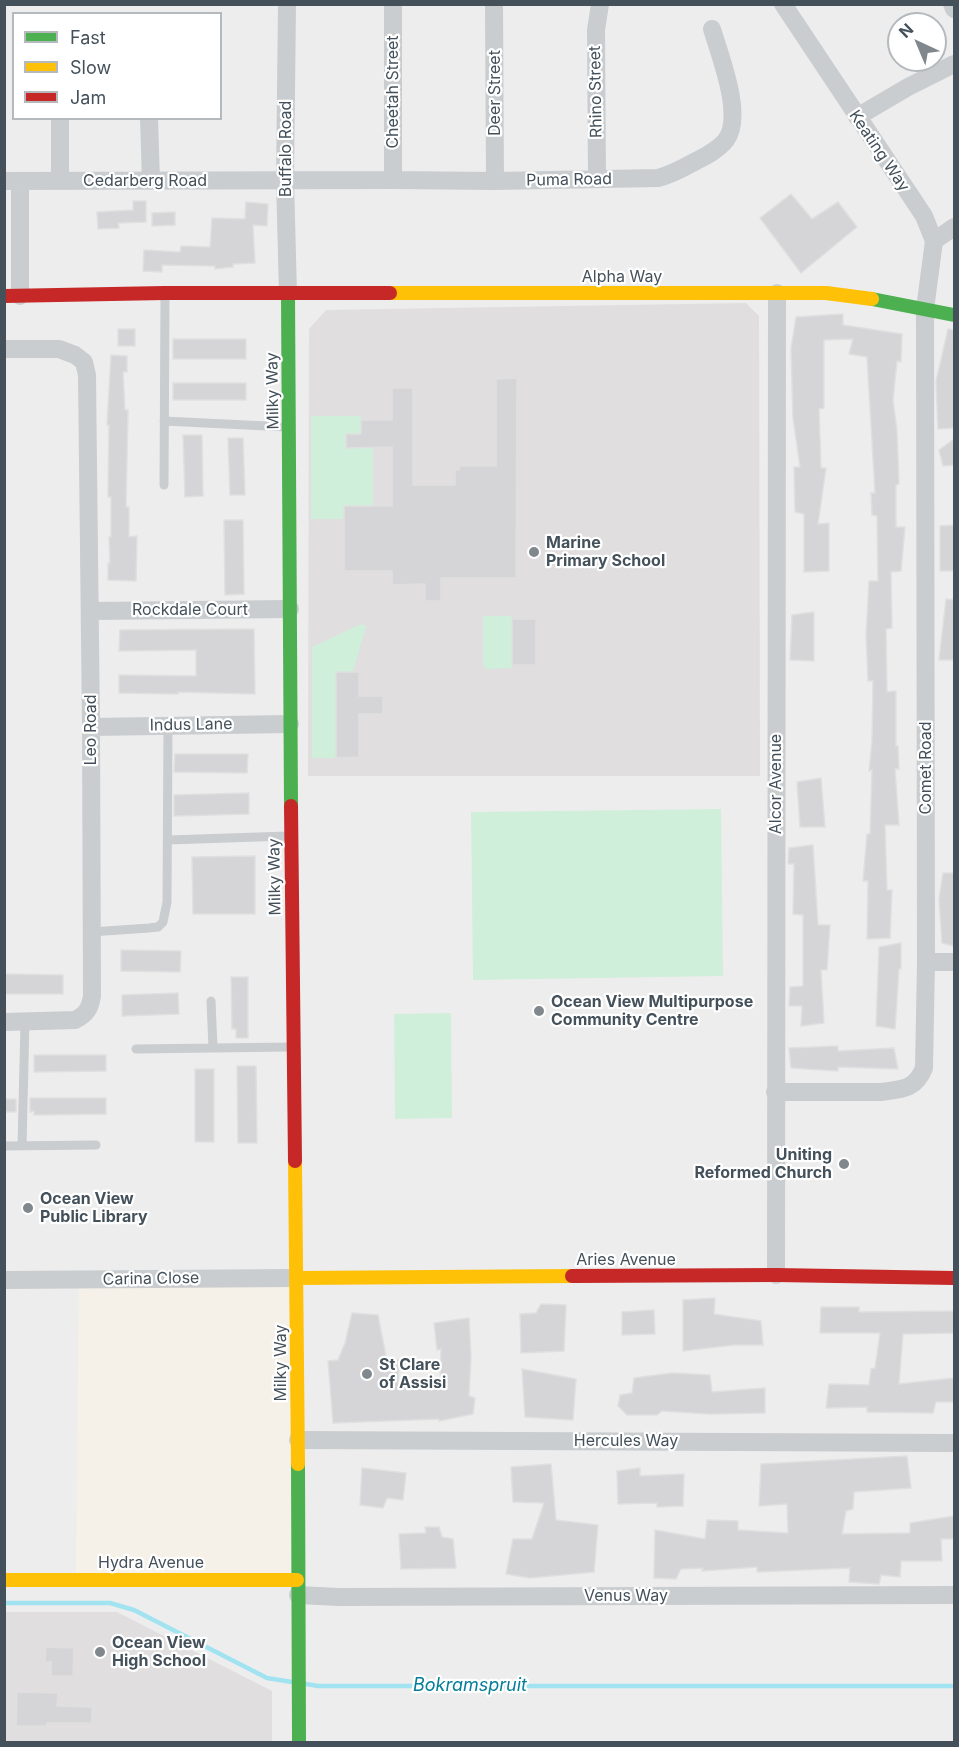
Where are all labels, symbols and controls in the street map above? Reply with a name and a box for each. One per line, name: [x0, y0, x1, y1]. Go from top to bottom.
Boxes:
legend: [12, 12, 222, 120]
north arrow: [887, 12, 947, 72]
text: N: [895, 19, 917, 42]
text: Fast: [70, 27, 106, 48]
street label: Cheetah Street: [383, 35, 403, 149]
street label: Rhino Street: [586, 46, 606, 138]
street label: Deer Street: [485, 50, 505, 136]
text: Slow: [70, 57, 111, 78]
text: Jam: [70, 87, 106, 108]
street label: Buffalo Road: [276, 101, 296, 197]
street label: Keating Way: [845, 107, 913, 195]
street label: Puma Road: [526, 170, 612, 190]
street label: Cedarberg Road: [83, 171, 207, 191]
street label: Alpha Way: [582, 267, 662, 287]
street label: Milky Way: [263, 352, 283, 430]
place label: Marine Primary School: [546, 533, 665, 571]
marker: Marine Primary School: [527, 545, 541, 559]
street label: Rockdale Court: [132, 600, 248, 620]
street label: Leo Road: [81, 694, 101, 766]
street label: Indus Lane: [149, 715, 233, 735]
street label: Comet Road: [916, 722, 936, 814]
street label: Alcor Avenue: [766, 734, 786, 834]
street label: Milky Way: [265, 838, 285, 916]
place label: Ocean View Multipurpose Community Centre: [551, 992, 753, 1030]
marker: Ocean View Multipurpose Community Centre: [532, 1004, 546, 1018]
place label: Uniting Reformed Church: [694, 1145, 832, 1183]
marker: Uniting Reformed Church: [837, 1157, 851, 1171]
place label: Ocean View Public Library: [40, 1189, 148, 1227]
marker: Ocean View Public Library: [21, 1201, 35, 1215]
street label: Aries Avenue: [576, 1250, 676, 1270]
street label: Carina Close: [102, 1269, 200, 1289]
street label: Milky Way: [271, 1324, 291, 1402]
place label: St Clare of Assisi: [379, 1355, 446, 1393]
marker: St Clare of Assisi: [360, 1367, 374, 1381]
street label: Hercules Way: [574, 1431, 678, 1451]
street label: Hydra Avenue: [98, 1553, 204, 1573]
street label: Venus Way: [584, 1586, 668, 1606]
place label: Ocean View High School: [112, 1633, 206, 1671]
marker: Ocean View High School: [93, 1645, 107, 1659]
water label: Bokramspruit: [413, 1675, 527, 1697]

